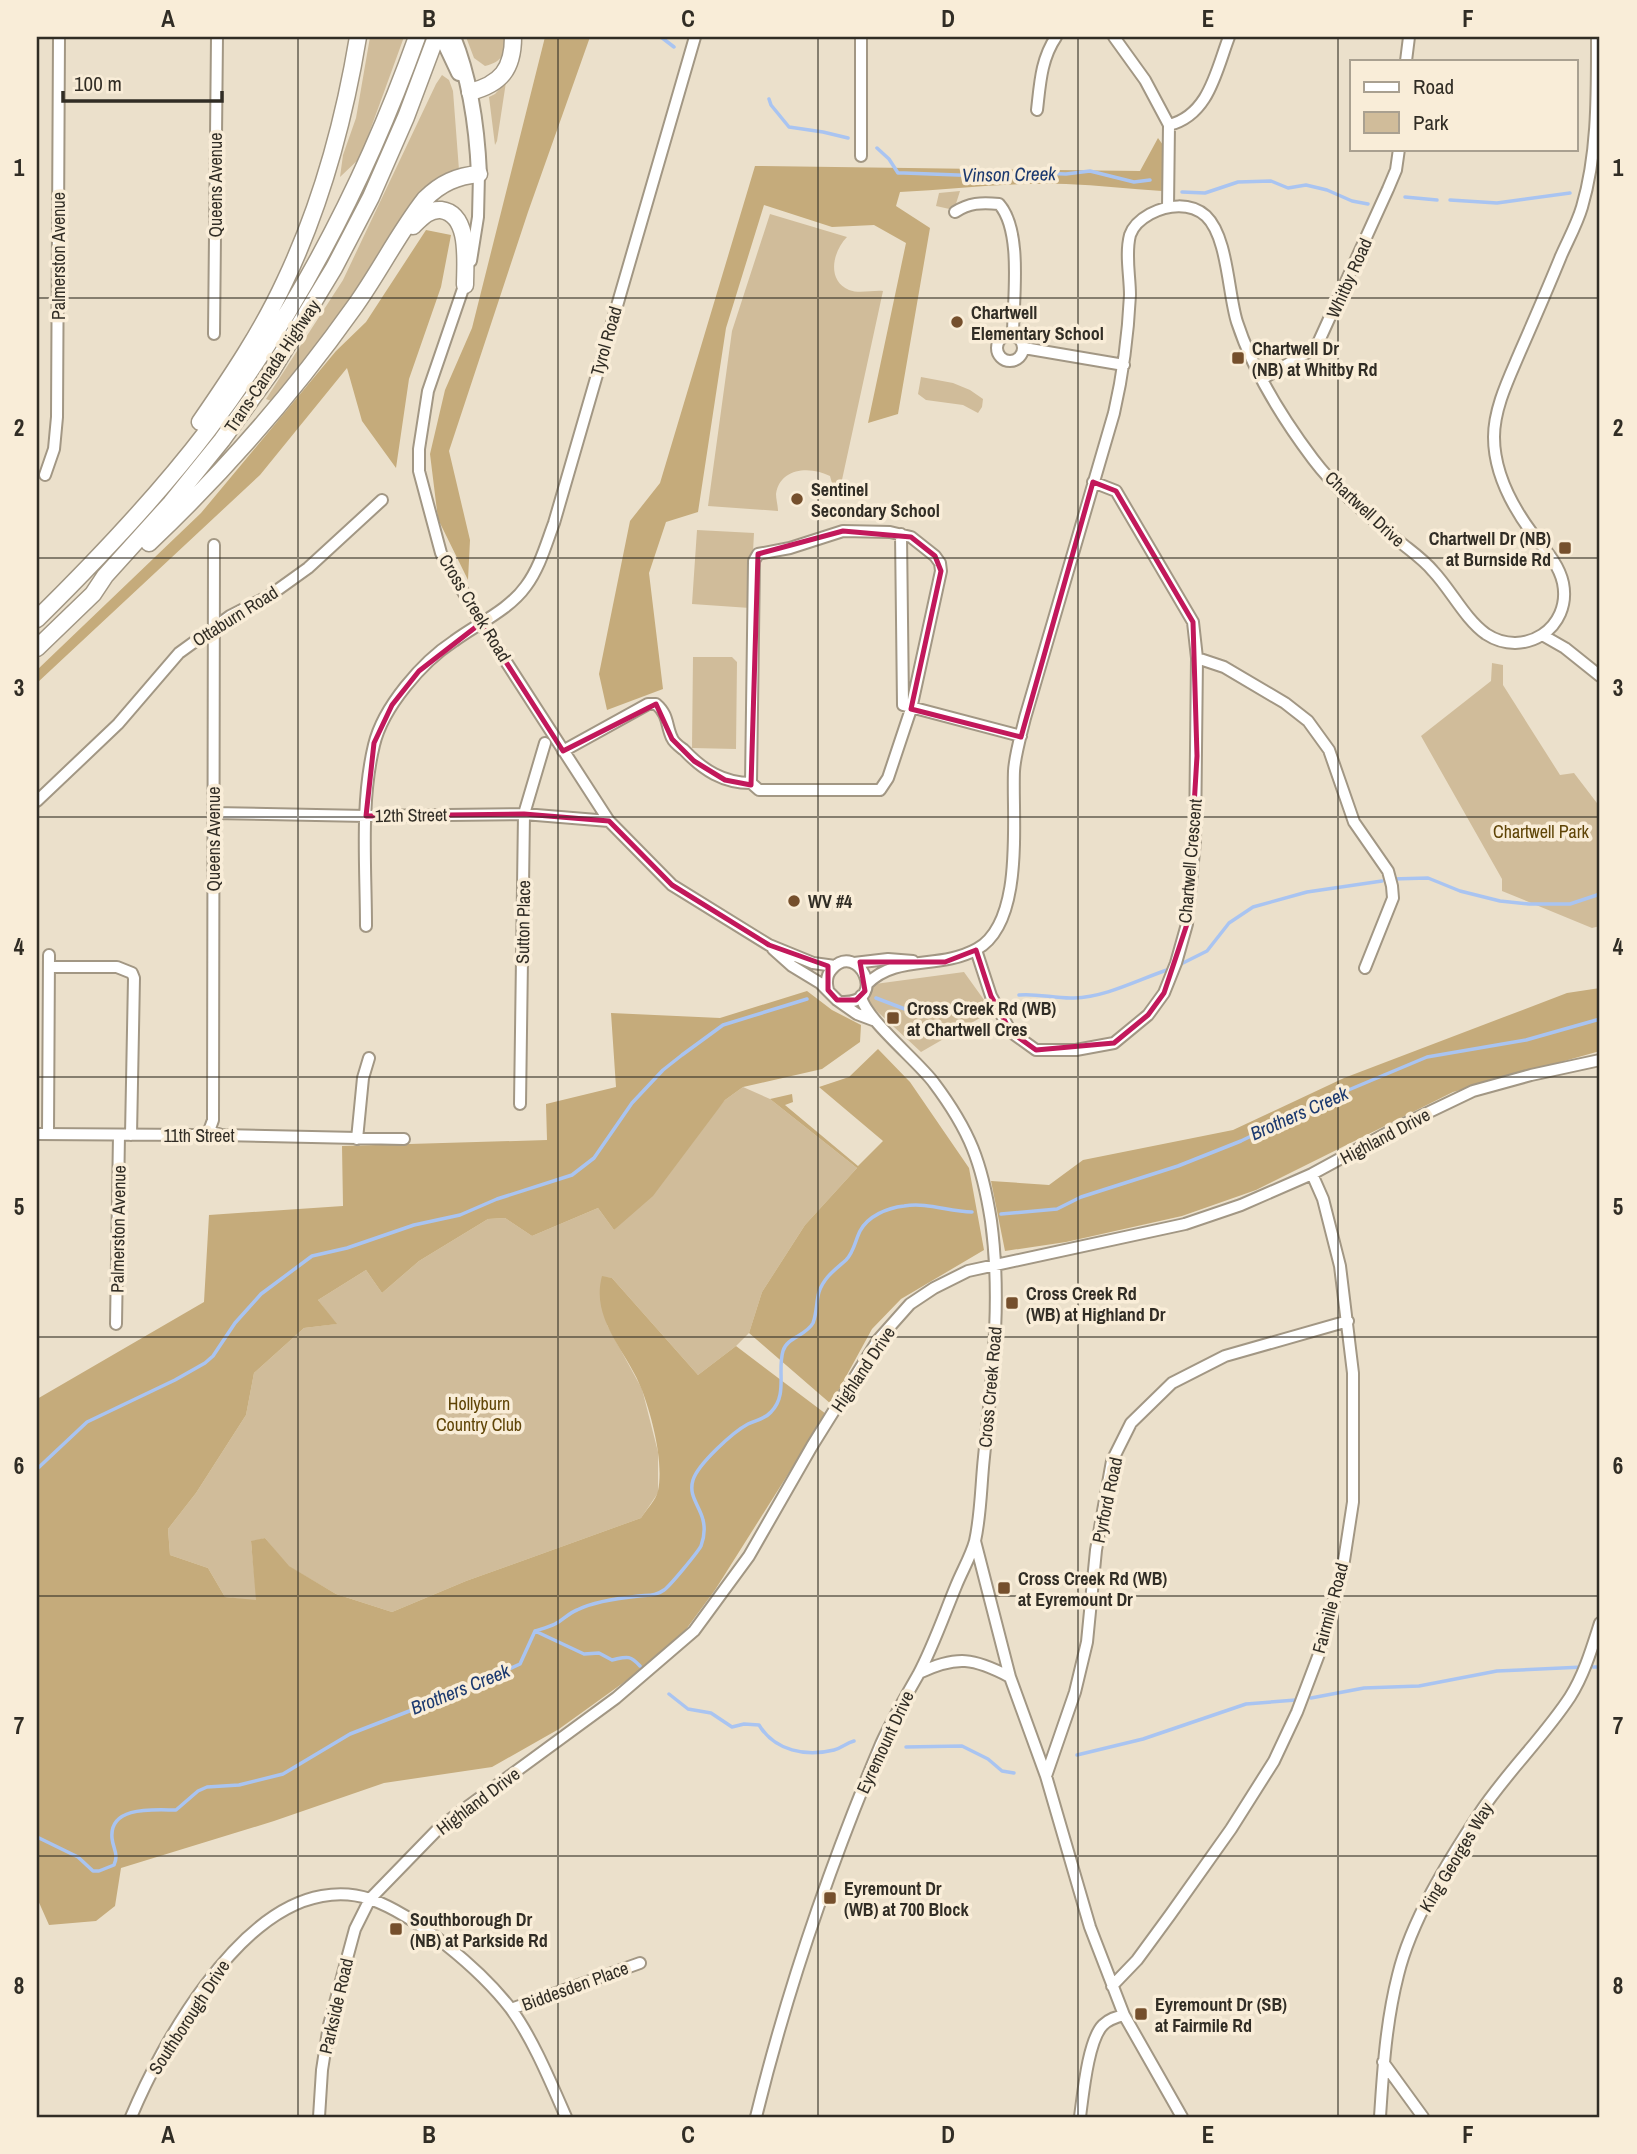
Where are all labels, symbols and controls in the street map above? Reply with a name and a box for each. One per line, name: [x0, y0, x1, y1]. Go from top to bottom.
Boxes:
text: A: [161, 3, 175, 34]
text: B: [422, 3, 436, 34]
text: C: [681, 3, 695, 34]
text: D: [941, 3, 955, 34]
text: E: [1202, 3, 1214, 34]
text: F: [1462, 3, 1474, 34]
scale bar: [63, 60, 222, 104]
legend: [1350, 60, 1578, 150]
text: 100 m: [74, 69, 122, 98]
text: Road: [1413, 72, 1454, 101]
text: Park: [1413, 108, 1449, 137]
street label: Queens Avenue: [203, 133, 228, 237]
text: 1: [14, 152, 25, 183]
text: 1: [1613, 152, 1624, 183]
water label: Vinson Creek: [962, 160, 1057, 188]
street label: Palmerston Avenue: [46, 192, 71, 320]
street label: Whitby Road: [1320, 234, 1378, 322]
street label: Trans-Canada Highway: [218, 294, 326, 437]
place label: Chartwell Elementary School: [971, 300, 1104, 346]
street label: Tyrol Road: [584, 303, 628, 379]
marker: Chartwell Elementary School: [949, 314, 965, 330]
place label: Chartwell Dr (NB) at Whitby Rd: [1252, 336, 1377, 382]
marker: Chartwell Dr (NB) at Whitby Rd: [1230, 350, 1246, 366]
text: 2: [14, 412, 24, 443]
text: 2: [1613, 412, 1623, 443]
street label: Chartwell Drive: [1320, 465, 1410, 553]
place label: Sentinel Secondary School: [811, 477, 940, 523]
marker: Sentinel Secondary School: [789, 491, 805, 507]
place label: Chartwell Dr (NB) at Burnside Rd: [1429, 526, 1551, 572]
marker: Chartwell Dr (NB) at Burnside Rd: [1557, 540, 1573, 556]
street label: Cross Creek Road: [433, 550, 517, 666]
street label: Ottaburn Road: [187, 580, 283, 652]
text: 3: [14, 672, 24, 703]
text: 3: [1613, 672, 1623, 703]
street label: Queens Avenue: [201, 787, 226, 891]
street label: Chartwell Crescent: [1172, 798, 1208, 924]
street label: 12th Street: [375, 802, 447, 828]
park label: Chartwell Park: [1493, 819, 1590, 844]
street label: Sutton Place: [510, 880, 536, 964]
place label: WV #4: [808, 889, 853, 914]
marker: WV #4: [786, 893, 802, 909]
text: 4: [14, 931, 25, 962]
text: 4: [1613, 931, 1624, 962]
place label: Cross Creek Rd (WB) at Chartwell Cres: [907, 996, 1056, 1042]
marker: Cross Creek Rd (WB) at Chartwell Cres: [885, 1010, 901, 1026]
water label: Brothers Creek: [1246, 1079, 1353, 1146]
street label: Highland Drive: [1336, 1102, 1434, 1170]
street label: 11th Street: [163, 1123, 235, 1148]
street label: Palmerston Avenue: [104, 1165, 132, 1293]
text: 5: [14, 1191, 24, 1222]
text: 5: [1613, 1191, 1623, 1222]
place label: Cross Creek Rd (WB) at Highland Dr: [1026, 1281, 1166, 1327]
marker: Cross Creek Rd (WB) at Highland Dr: [1004, 1295, 1020, 1311]
street label: Highland Drive: [825, 1321, 901, 1417]
street label: Cross Creek Road: [972, 1325, 1008, 1449]
park label: Hollyburn Country Club: [436, 1391, 522, 1437]
text: 6: [14, 1450, 24, 1481]
text: 6: [1613, 1450, 1623, 1481]
street label: Pyrford Road: [1086, 1455, 1128, 1545]
street label: Fairmile Road: [1306, 1560, 1354, 1656]
place label: Cross Creek Rd (WB) at Eyremount Dr: [1018, 1566, 1167, 1612]
marker: Cross Creek Rd (WB) at Eyremount Dr: [996, 1580, 1012, 1596]
water label: Brothers Creek: [407, 1657, 515, 1721]
street label: Eyremount Drive: [850, 1687, 920, 1797]
text: 7: [14, 1710, 24, 1741]
text: 7: [1613, 1710, 1623, 1741]
street label: Highland Drive: [431, 1761, 525, 1841]
street label: King Georges Way: [1413, 1797, 1499, 1917]
place label: Eyremount Dr (WB) at 700 Block: [844, 1876, 969, 1922]
marker: Eyremount Dr (WB) at 700 Block: [822, 1890, 838, 1906]
place label: Southborough Dr (NB) at Parkside Rd: [410, 1907, 548, 1953]
marker: Southborough Dr (NB) at Parkside Rd: [388, 1921, 404, 1937]
street label: Southborough Drive: [143, 1955, 235, 2079]
street label: Biddesden Place: [518, 1955, 632, 2017]
street label: Parkside Road: [313, 1956, 359, 2056]
text: 8: [14, 1970, 24, 2001]
text: 8: [1613, 1970, 1623, 2001]
place label: Eyremount Dr (SB) at Fairmile Rd: [1155, 1992, 1287, 2038]
marker: Eyremount Dr (SB) at Fairmile Rd: [1133, 2006, 1149, 2022]
text: A: [161, 2119, 175, 2150]
text: B: [422, 2119, 436, 2150]
text: C: [681, 2119, 695, 2150]
text: D: [941, 2119, 955, 2150]
text: E: [1202, 2119, 1214, 2150]
text: F: [1462, 2119, 1474, 2150]

